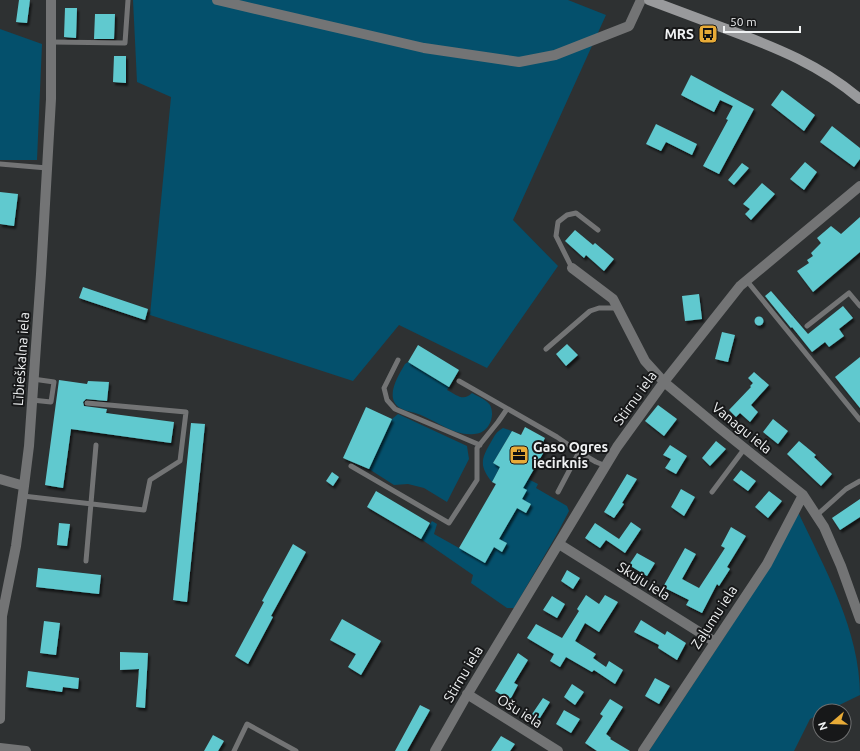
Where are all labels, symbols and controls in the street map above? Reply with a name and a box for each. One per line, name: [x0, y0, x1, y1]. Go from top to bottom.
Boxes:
scale bar: [724, 8, 800, 34]
text: 50 m: [730, 15, 757, 28]
bus stop icon: MRS: [697, 23, 719, 45]
place label: MRS: [664, 26, 694, 42]
street label: Lībieškalna iela: [10, 311, 32, 407]
street label: Stirnu iela: [610, 368, 660, 428]
street label: Vanagu iela: [709, 399, 775, 457]
place label: Gaso Ogres iecirknis: [533, 439, 609, 471]
office icon: Gaso Ogres iecirknis: [508, 444, 530, 466]
street label: Skuju iela: [615, 559, 673, 603]
street label: Zaļumu iela: [688, 582, 740, 652]
street label: Stirnu iela: [440, 643, 486, 705]
street label: Ošu iela: [494, 691, 546, 731]
north arrow: [812, 703, 852, 743]
text: N: [816, 720, 830, 732]

